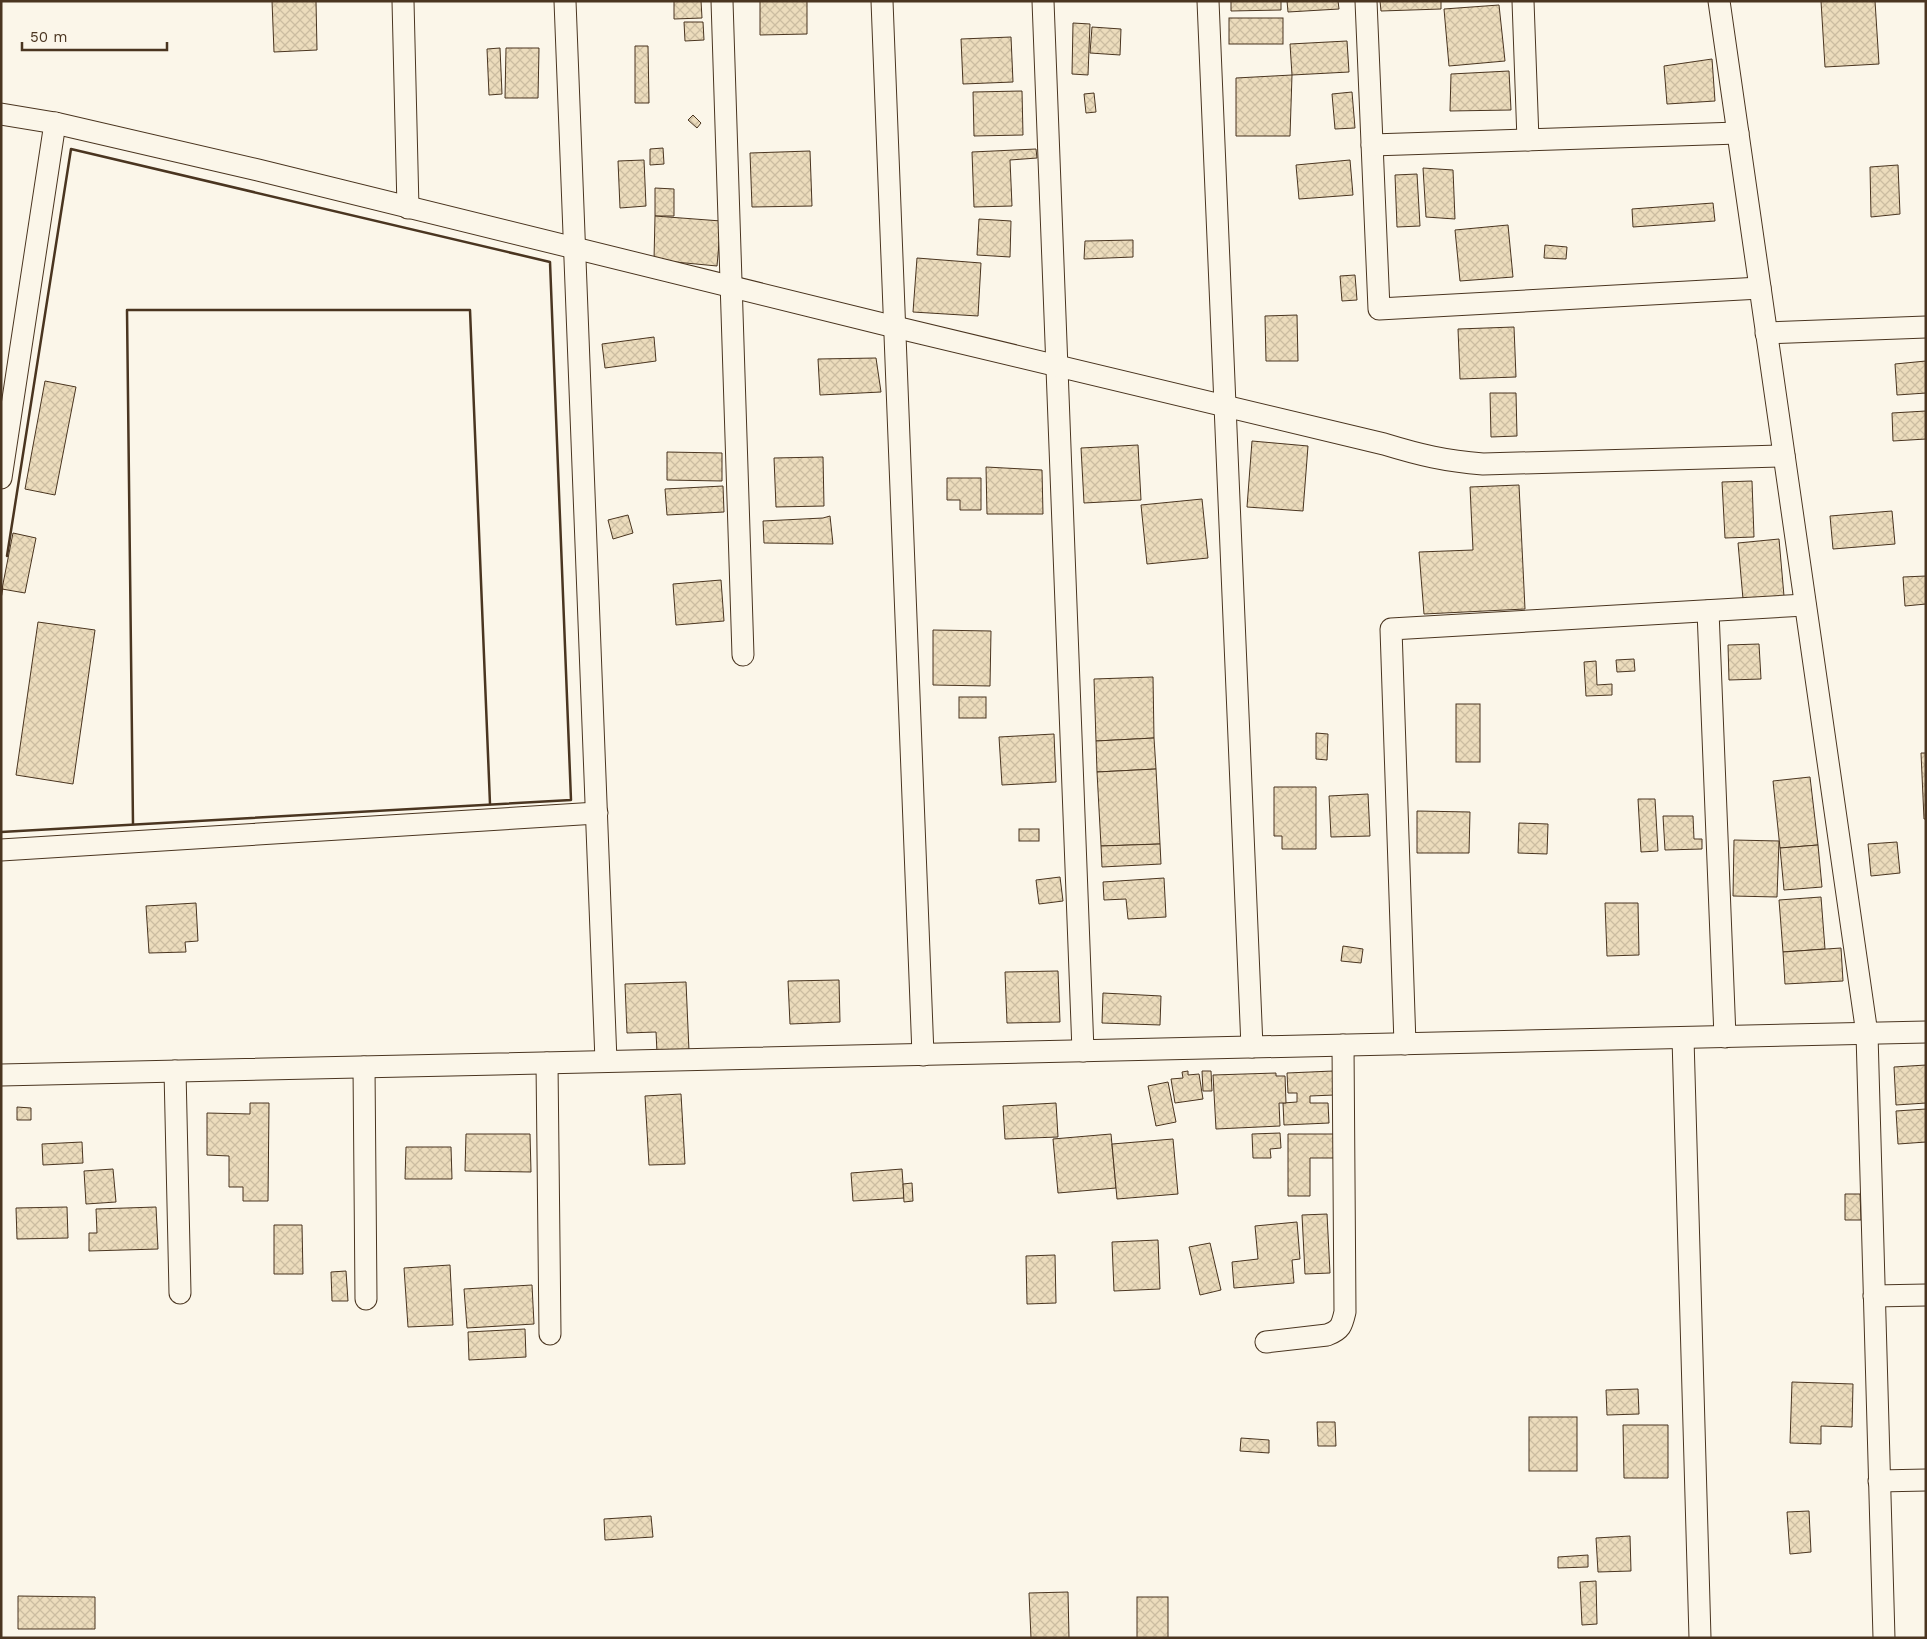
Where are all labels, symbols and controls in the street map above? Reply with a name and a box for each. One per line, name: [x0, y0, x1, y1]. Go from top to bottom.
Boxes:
scale bar: [22, 20, 168, 52]
text: 50 m: [30, 28, 67, 46]

